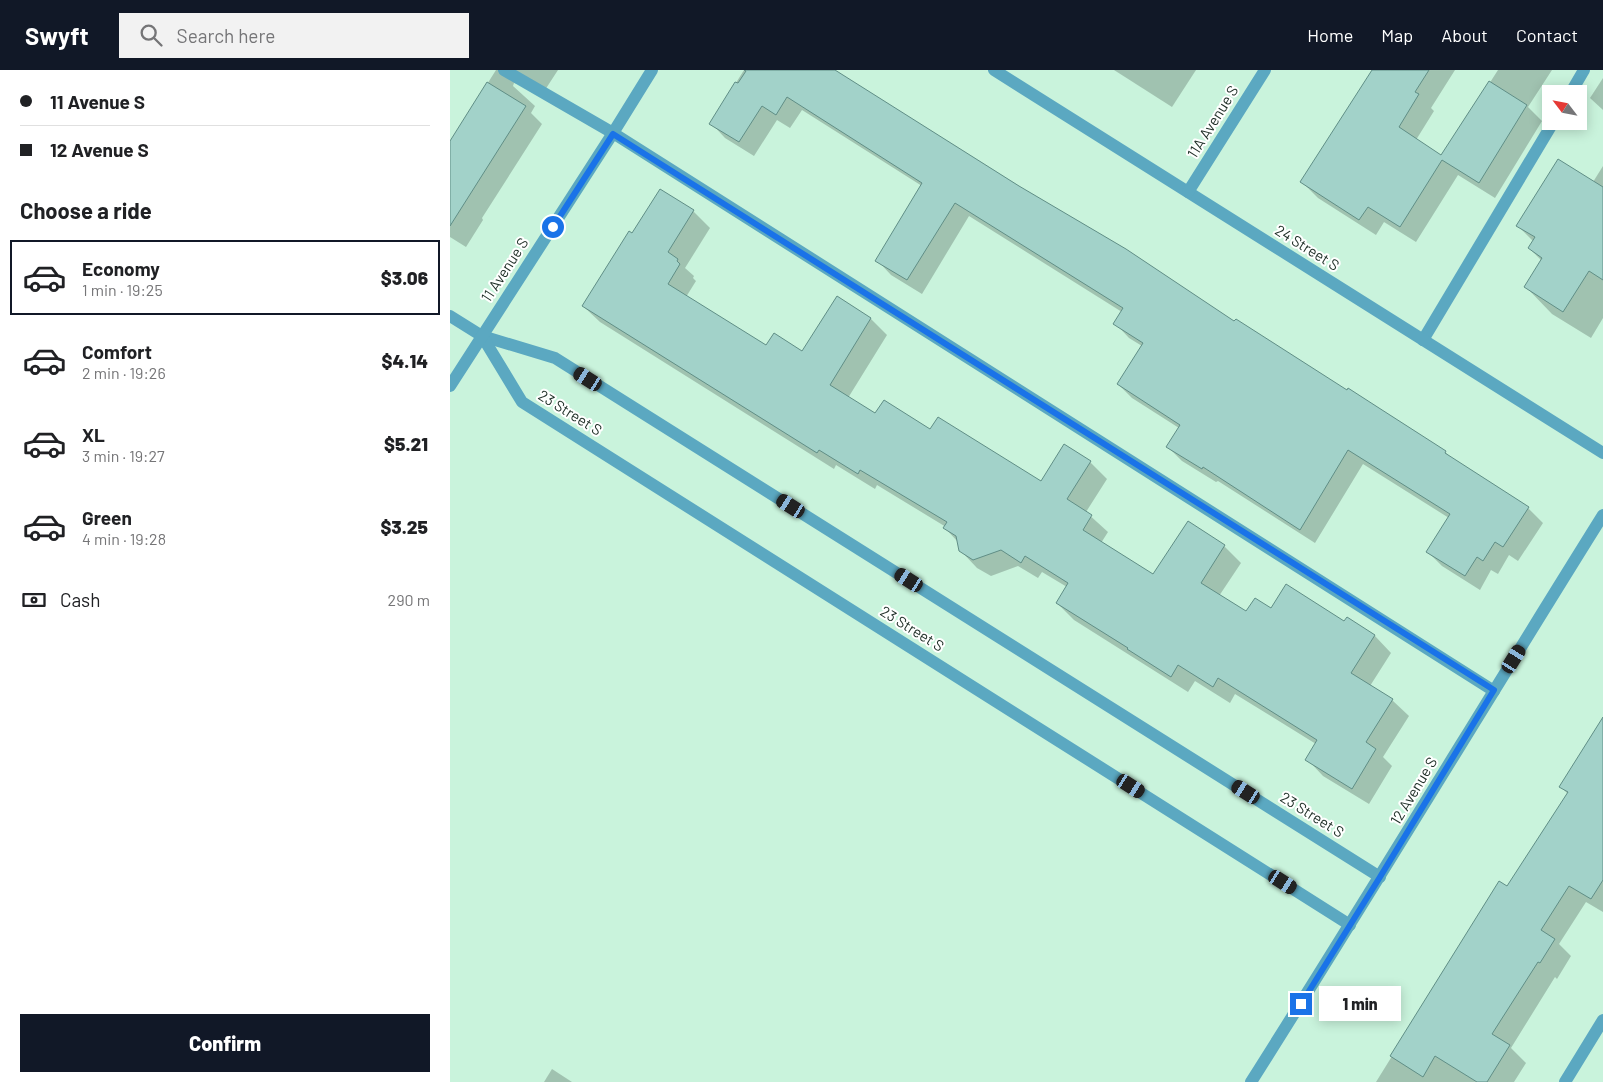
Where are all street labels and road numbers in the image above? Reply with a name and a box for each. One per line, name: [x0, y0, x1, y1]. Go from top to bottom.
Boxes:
street label: 11A Avenue S: [1183, 82, 1242, 161]
street label: 24 Street S: [1272, 220, 1343, 274]
street label: 11 Avenue S: [477, 234, 532, 305]
street label: 23 Street S: [535, 386, 606, 439]
street label: 23 Street S: [877, 602, 948, 655]
street label: 12 Avenue S: [1386, 753, 1440, 828]
street label: 23 Street S: [1277, 788, 1348, 841]

